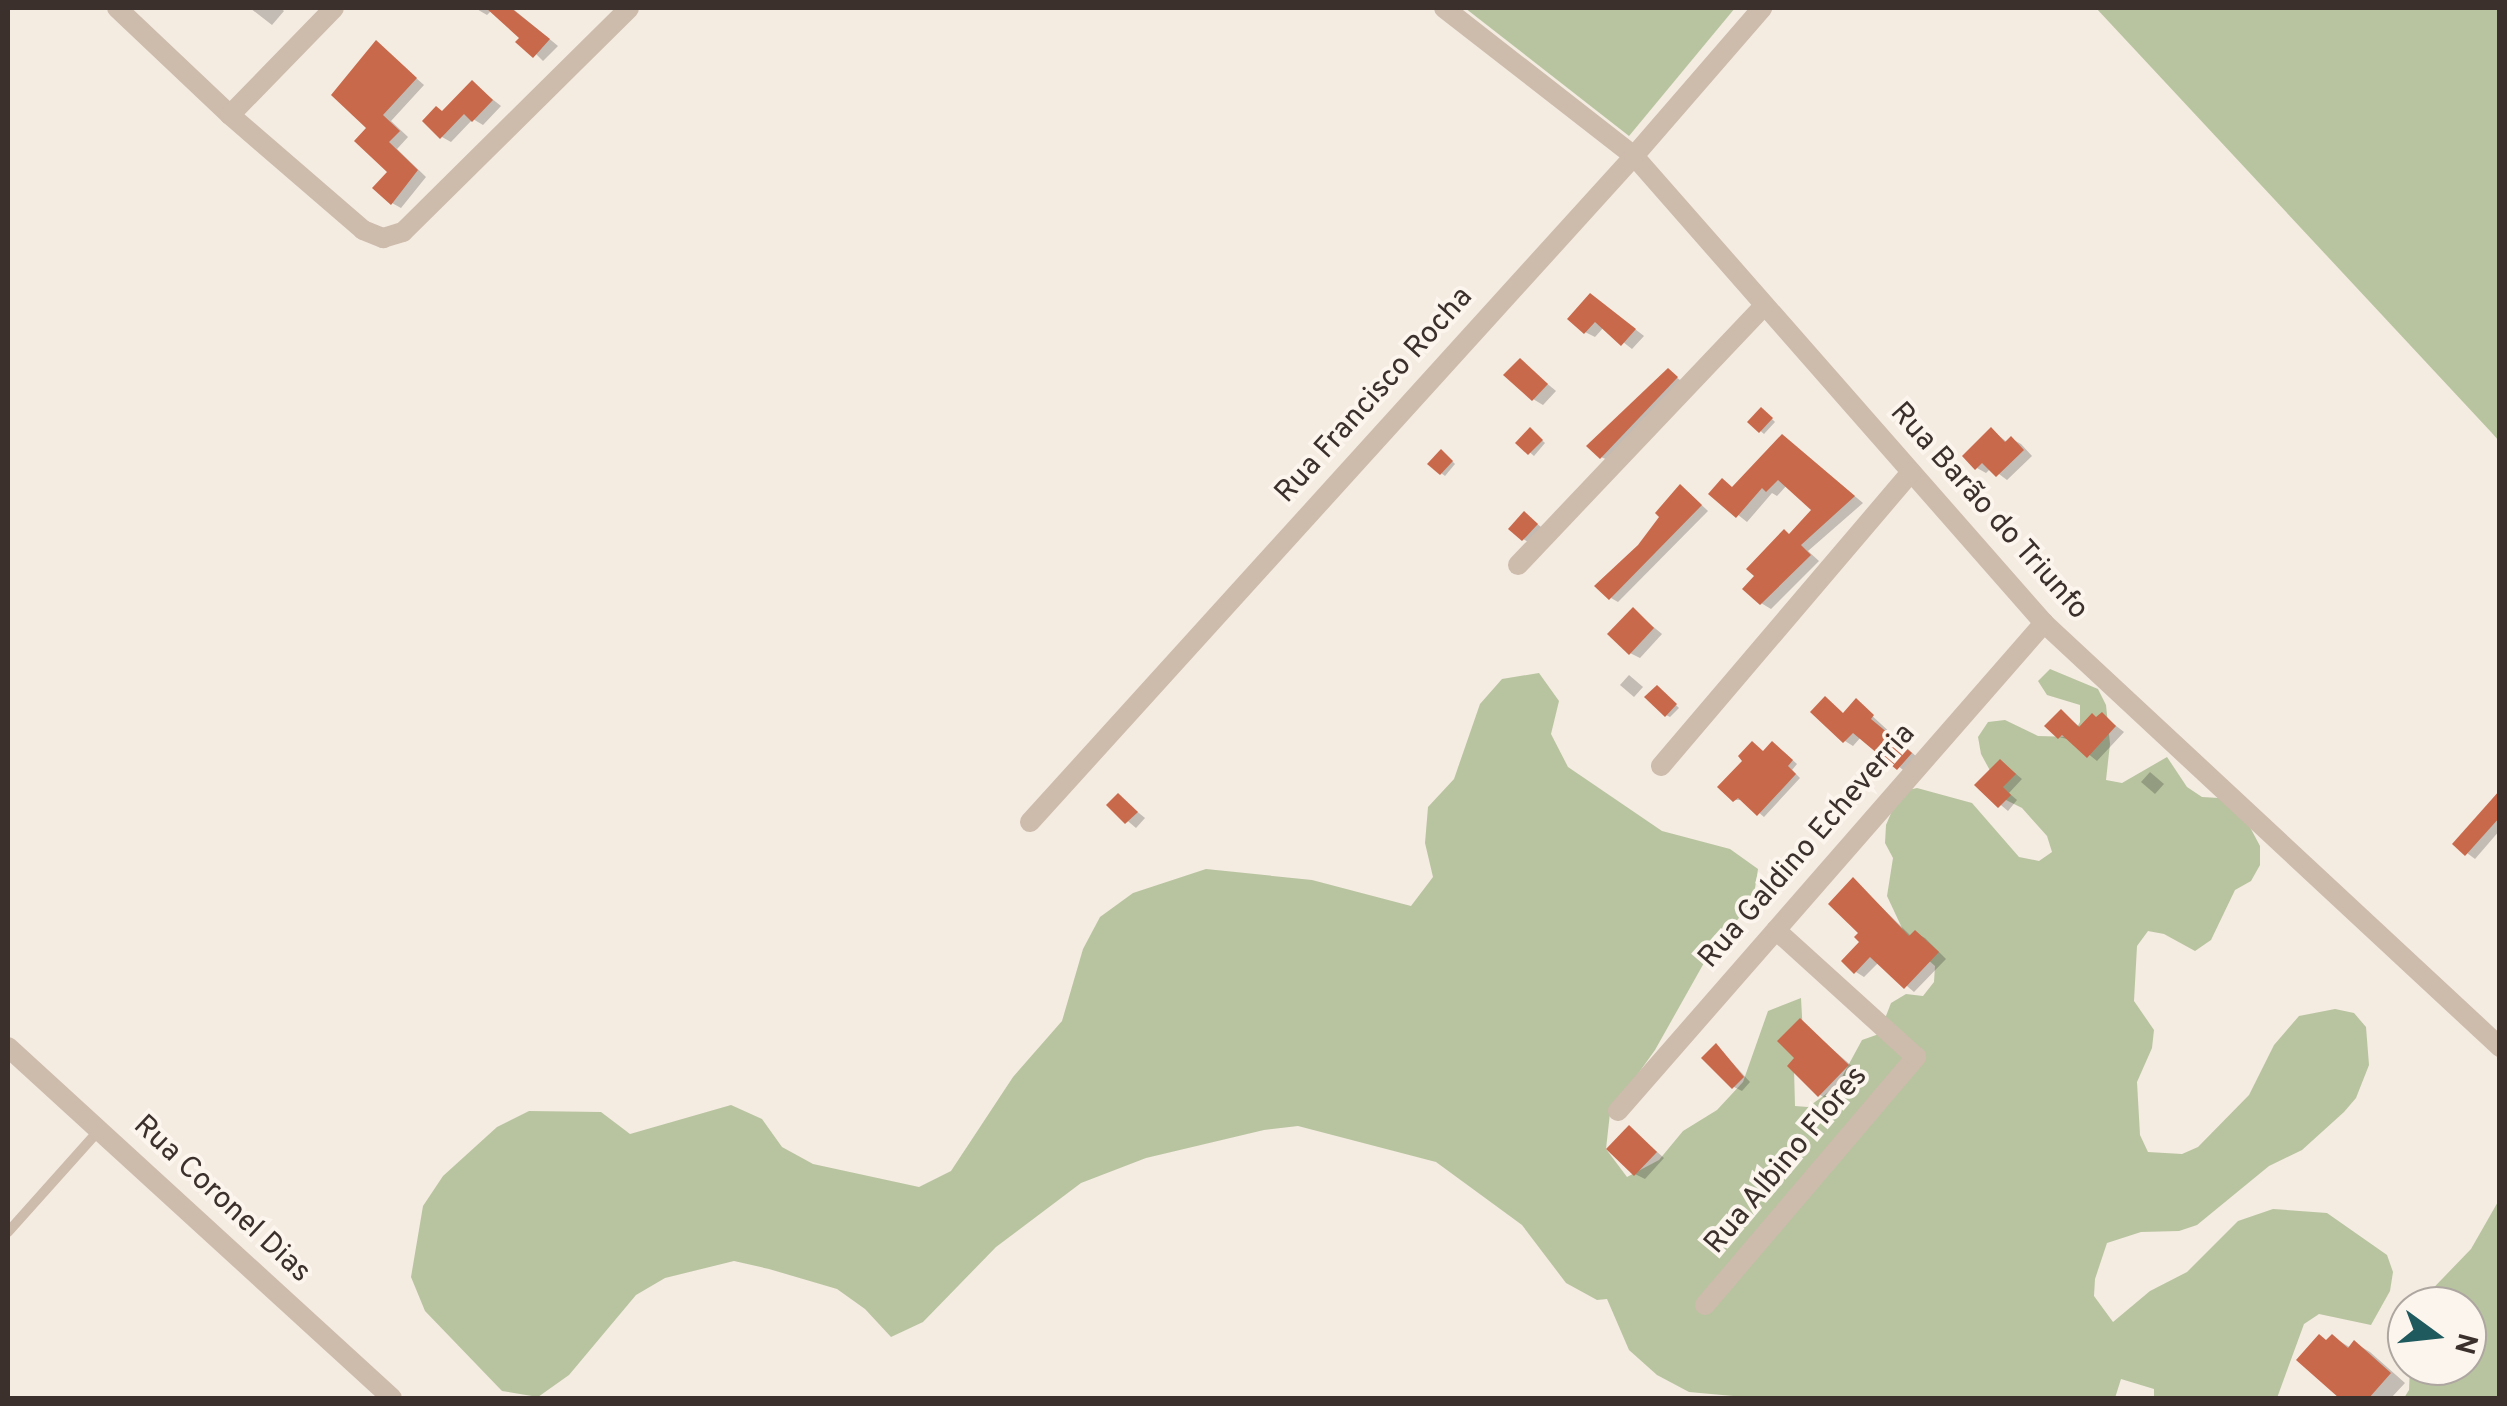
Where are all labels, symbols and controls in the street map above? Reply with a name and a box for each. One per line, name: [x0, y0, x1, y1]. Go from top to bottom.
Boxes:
street label: Rua Francisco Rocha: [1269, 281, 1481, 511]
street label: Rua Barão do Triunfo: [1881, 396, 2095, 628]
street label: Rua Galdino Echeverria: [1692, 717, 1924, 977]
street label: Rua Albino Flores: [1698, 1059, 1876, 1263]
street label: Rua Coronel Dias: [125, 1109, 317, 1291]
north arrow: [2387, 1286, 2487, 1386]
text: N: [2444, 1329, 2484, 1358]

